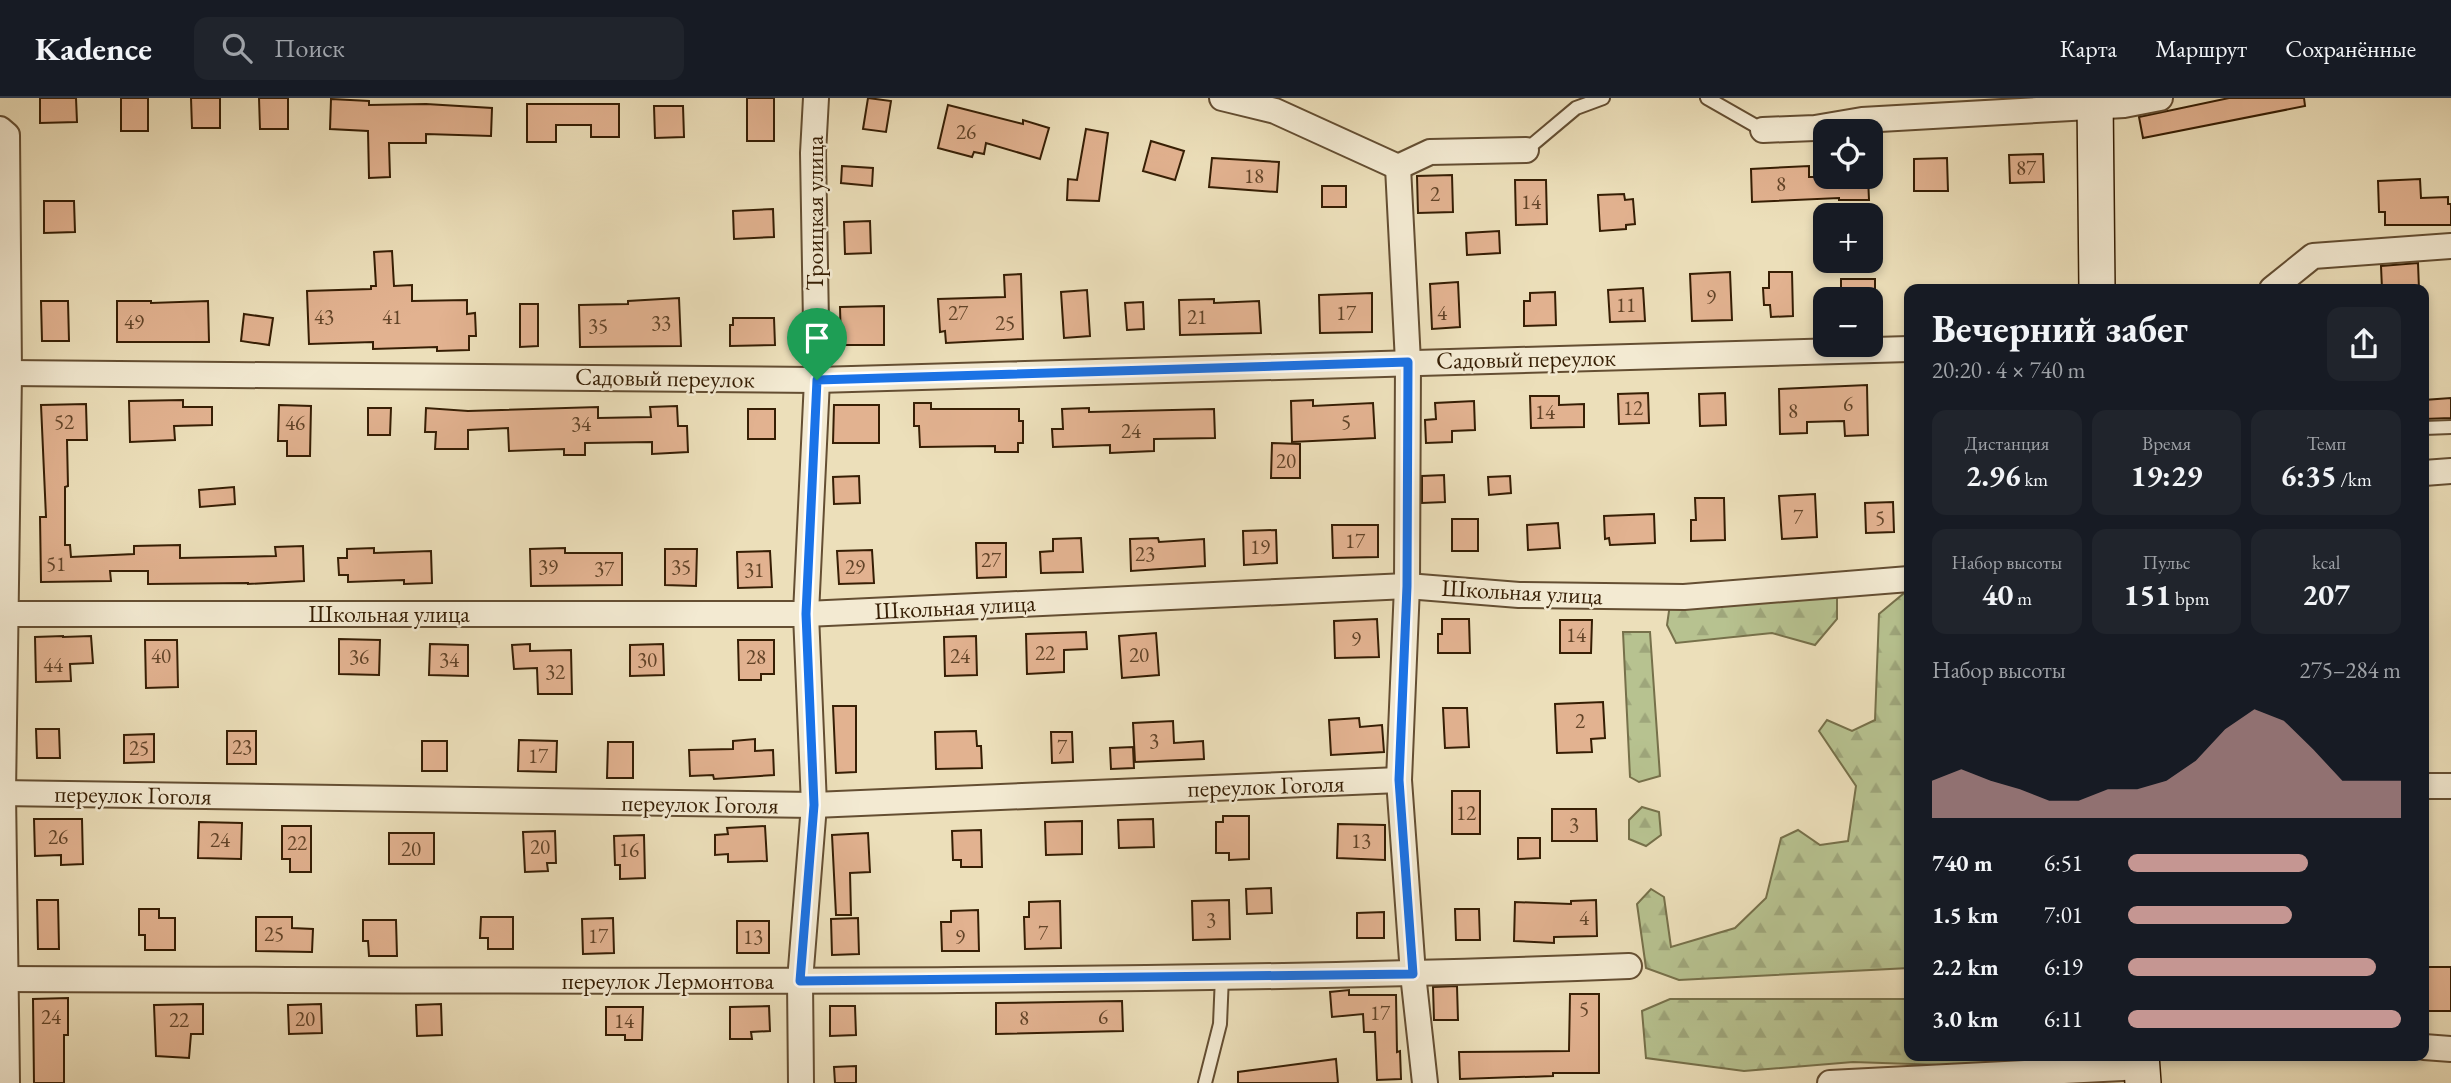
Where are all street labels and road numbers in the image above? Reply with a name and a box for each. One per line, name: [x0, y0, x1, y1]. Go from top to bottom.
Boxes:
street label: Троицкая улица: [799, 135, 830, 291]
street label: Садовый переулок: [1436, 341, 1617, 376]
street label: Садовый переулок: [575, 360, 756, 395]
street label: Школьная улица: [1441, 572, 1604, 611]
street label: Школьная улица: [873, 587, 1037, 626]
street label: Школьная улица: [308, 598, 470, 629]
street label: переулок Гоголя: [1187, 767, 1345, 804]
street label: переулок Гоголя: [54, 778, 212, 811]
street label: переулок Гоголя: [621, 787, 779, 820]
street label: переулок Лермонтова: [562, 965, 775, 996]

